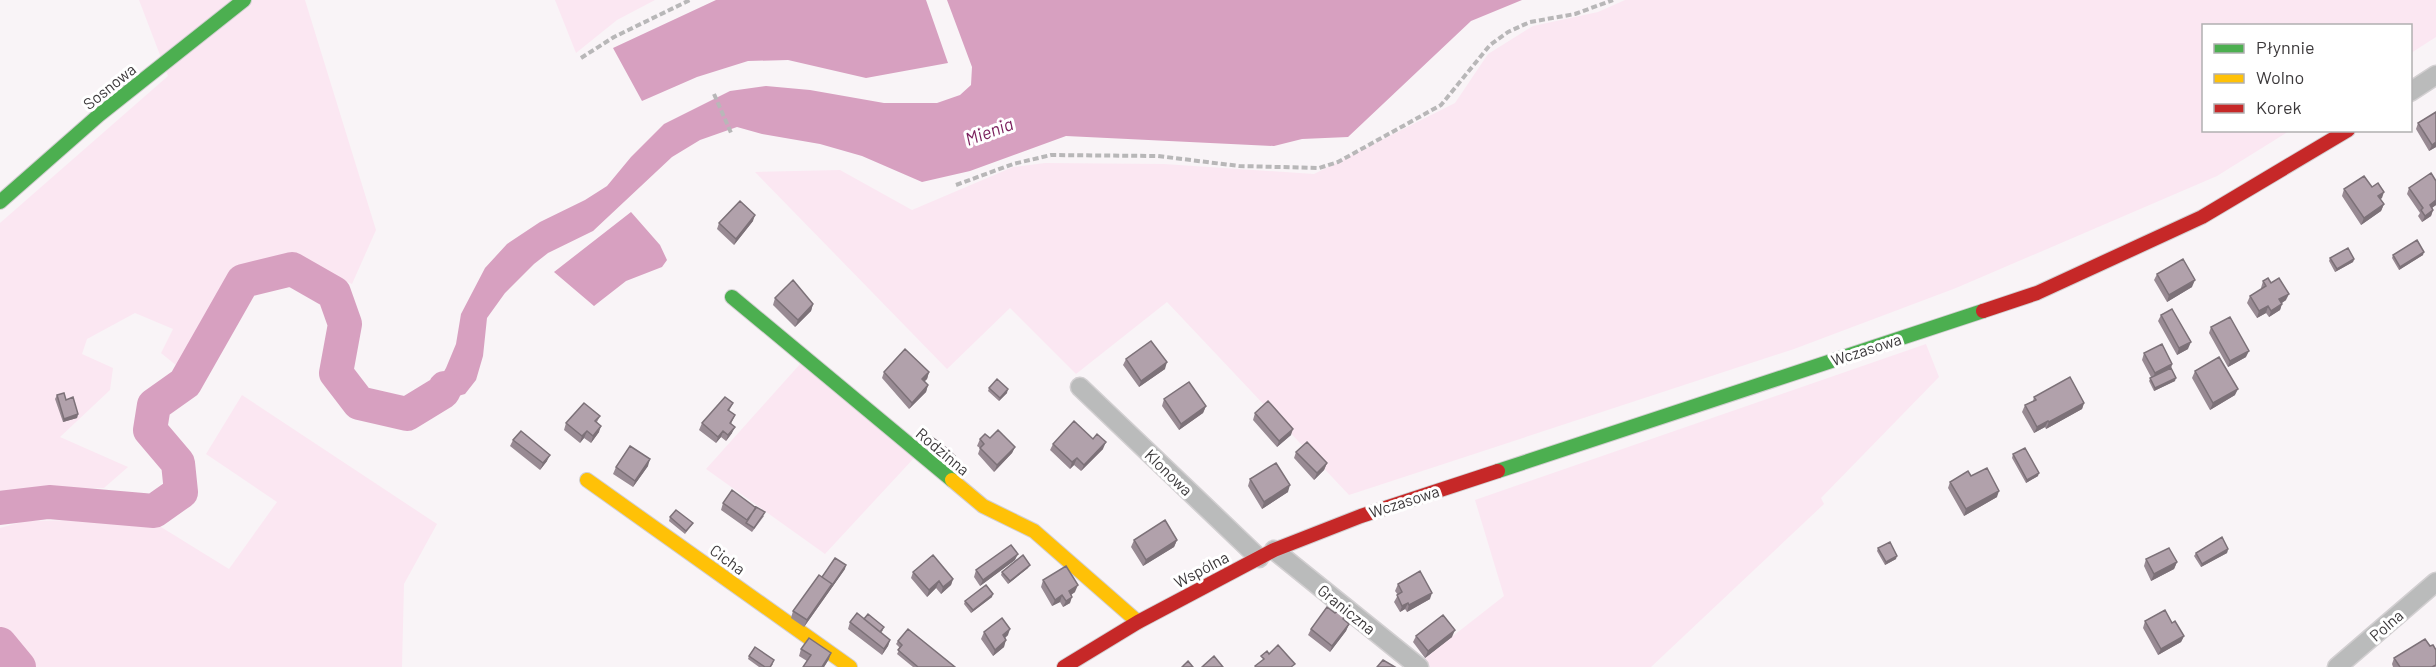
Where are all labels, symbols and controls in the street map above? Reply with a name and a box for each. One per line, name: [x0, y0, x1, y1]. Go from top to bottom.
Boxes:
legend: [2202, 24, 2412, 132]
text: Płynnie: [2256, 36, 2315, 58]
street label: Sosnowa: [79, 59, 139, 113]
text: Wolno: [2256, 66, 2304, 88]
text: Korek: [2256, 96, 2302, 118]
water label: Mienia: [962, 112, 1016, 150]
street label: Wczasowa: [1829, 329, 1903, 369]
street label: Rodzinna: [912, 423, 974, 479]
street label: Klonowa: [1141, 445, 1197, 499]
street label: Wczasowa: [1367, 481, 1441, 521]
street label: Cicha: [707, 540, 749, 578]
street label: Wspólna: [1170, 547, 1232, 591]
street label: Graniczna: [1314, 580, 1380, 638]
street label: Polna: [2365, 605, 2407, 645]

